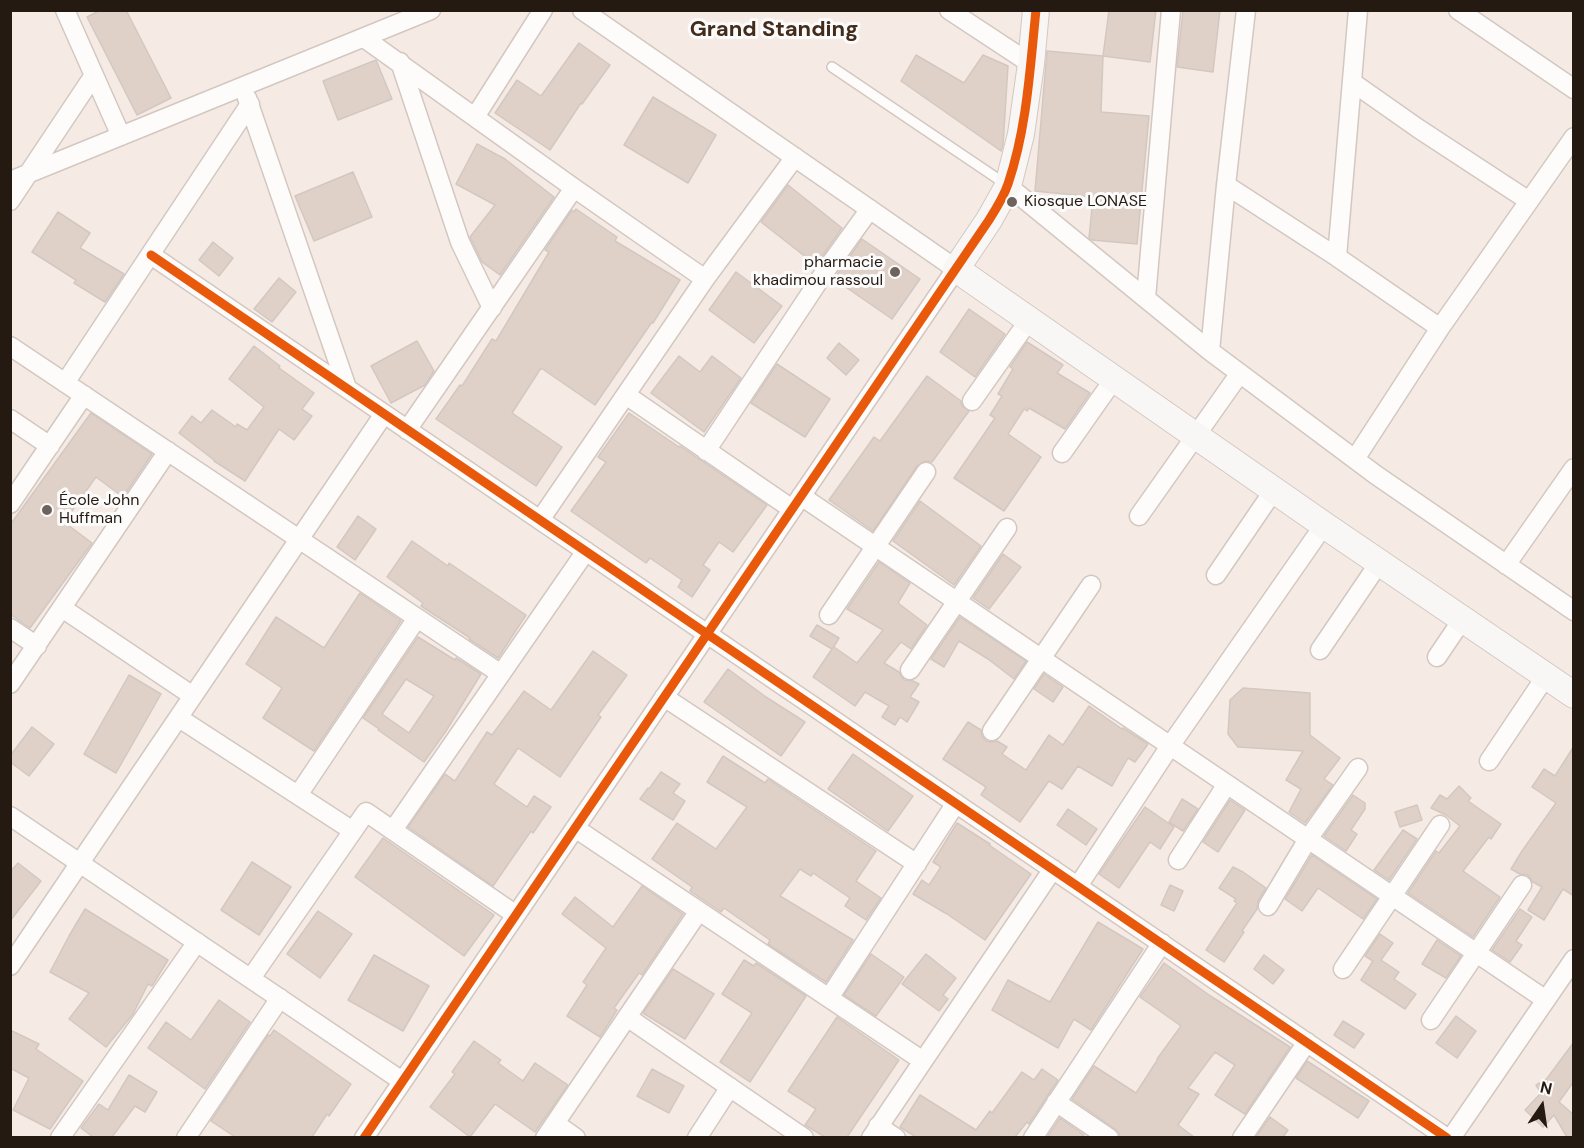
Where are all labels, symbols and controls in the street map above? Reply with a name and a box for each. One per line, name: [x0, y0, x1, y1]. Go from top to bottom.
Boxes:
district label: Grand Standing: [690, 17, 858, 43]
place label: Kiosque LONASE: [1024, 192, 1147, 212]
marker: Kiosque LONASE: [1005, 195, 1019, 209]
place label: pharmacie khadimou rassoul: [753, 253, 883, 291]
marker: pharmacie khadimou rassoul: [888, 265, 902, 279]
place label: École John Huffman: [59, 491, 139, 529]
marker: École John Huffman: [40, 503, 54, 517]
north arrow: [1512, 1076, 1572, 1136]
text: N: [1538, 1076, 1554, 1100]

